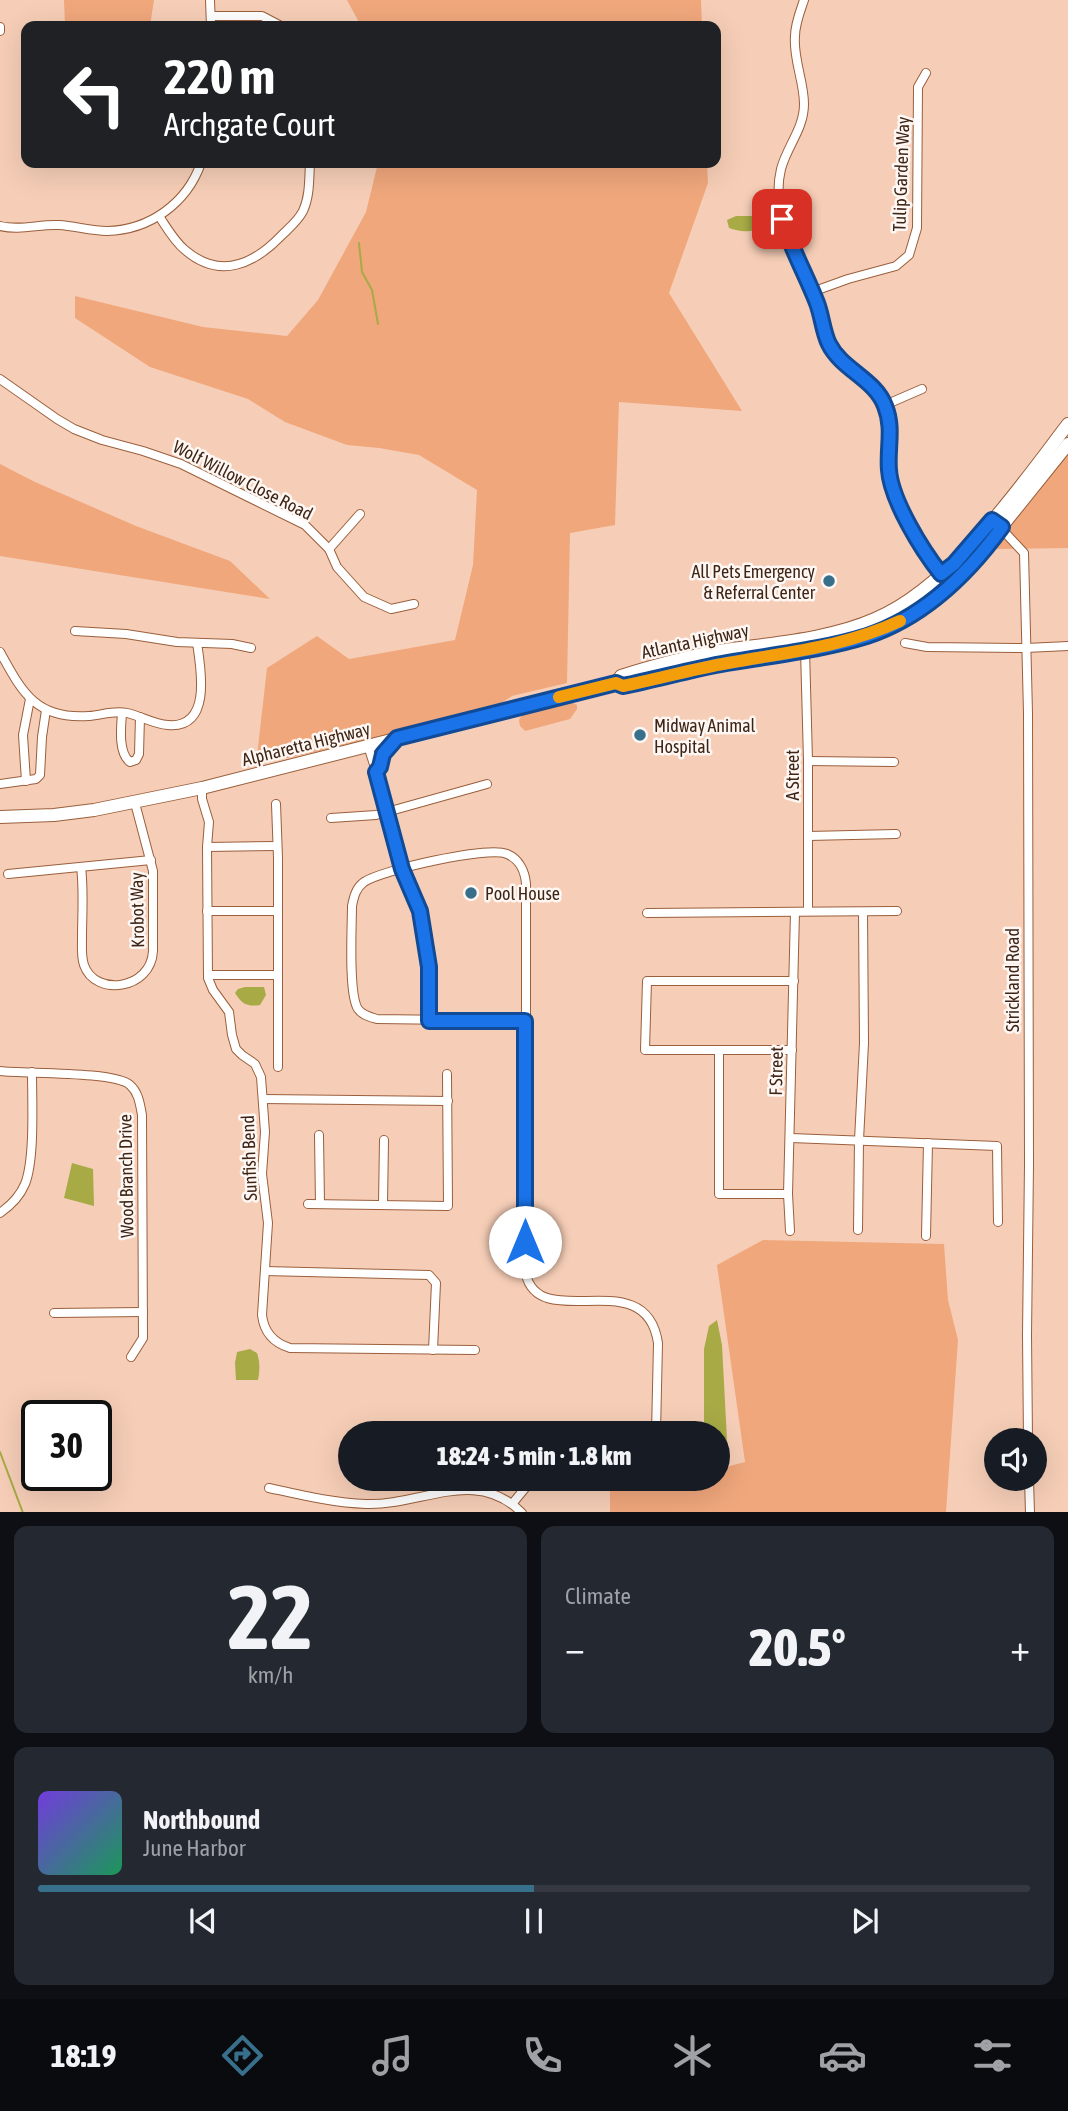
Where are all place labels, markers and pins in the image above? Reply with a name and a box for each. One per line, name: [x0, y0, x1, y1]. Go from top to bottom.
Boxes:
pin: [752, 189, 812, 249]
place label: All Pets Emergency & Referral Center: [691, 561, 816, 603]
marker: All Pets Emergency & Referral Center: [821, 573, 837, 589]
place label: Midway Animal Hospital: [654, 715, 756, 757]
marker: Midway Animal Hospital: [632, 727, 648, 743]
place label: Pool House: [485, 883, 560, 904]
marker: Pool House: [463, 885, 479, 901]

